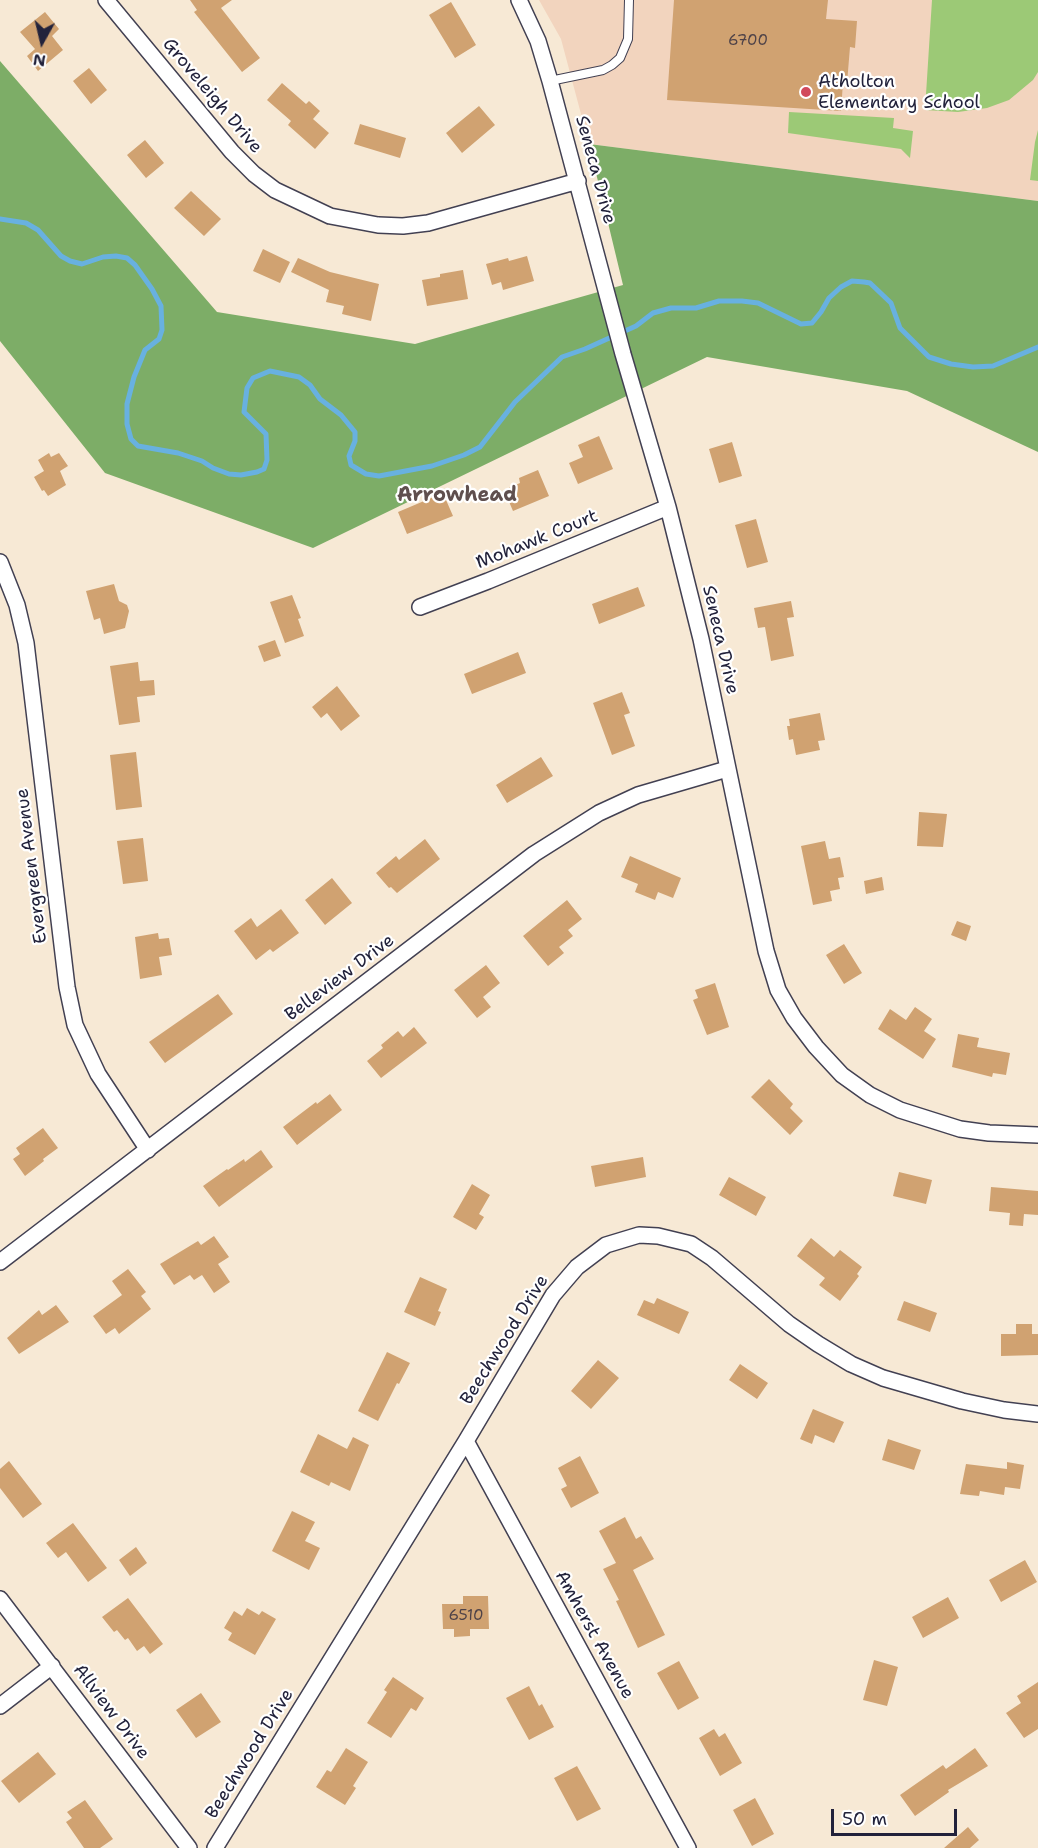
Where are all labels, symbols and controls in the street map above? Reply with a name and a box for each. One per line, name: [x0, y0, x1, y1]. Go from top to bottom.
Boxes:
north arrow: [12, 12, 72, 72]
house number: 6700: [728, 32, 768, 50]
street label: Groveleigh Drive: [157, 34, 267, 158]
text: N: [32, 49, 47, 72]
place label: Atholton Elementary School: [818, 71, 980, 113]
marker: Atholton Elementary School: [799, 85, 813, 99]
street label: Seneca Drive: [570, 114, 620, 226]
district label: Arrowhead: [397, 484, 517, 508]
street label: Mohawk Court: [473, 506, 601, 574]
street label: Seneca Drive: [697, 584, 743, 696]
street label: Evergreen Avenue: [12, 787, 52, 945]
street label: Belleview Drive: [281, 930, 399, 1026]
street label: Beechwood Drive: [456, 1271, 554, 1409]
street label: Amherst Avenue: [550, 1567, 638, 1703]
house number: 6510: [449, 1607, 483, 1625]
street label: Allview Drive: [68, 1660, 154, 1764]
street label: Beechwood Drive: [201, 1685, 299, 1823]
scale bar: [834, 1797, 960, 1835]
text: 50 m: [842, 1807, 887, 1831]

